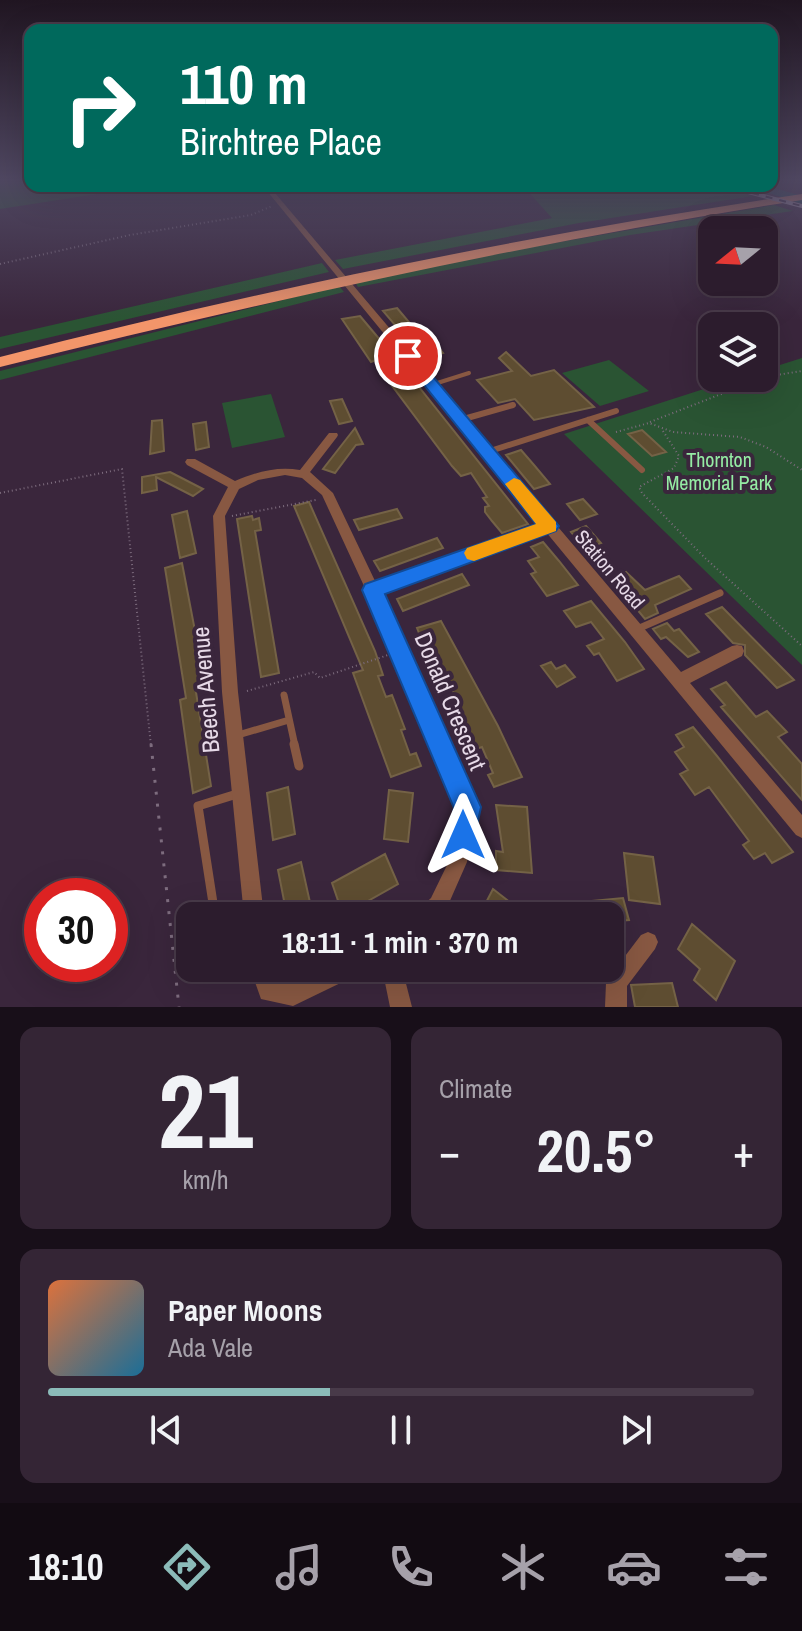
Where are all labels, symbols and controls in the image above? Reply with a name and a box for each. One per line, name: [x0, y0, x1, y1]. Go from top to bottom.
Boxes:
text: 110 m: [180, 46, 308, 121]
icon: right: [48, 56, 152, 160]
text: Birchtree Place: [180, 118, 382, 166]
north arrow: [698, 216, 778, 296]
map controls: [698, 216, 778, 392]
button: layers: [698, 312, 778, 392]
pin: [374, 322, 442, 390]
icon: arrive: [386, 334, 430, 378]
park label: Thornton Memorial Park: [666, 446, 773, 496]
street label: Station Road: [569, 524, 651, 614]
street label: Beech Avenue: [184, 626, 226, 754]
street label: Donald Crescent: [408, 627, 495, 775]
position arrow: [421, 793, 505, 877]
speed limit sign: 30: [24, 878, 128, 982]
text: 18:11 · 1 min · 370 m: [282, 922, 518, 962]
text: 21: [158, 1040, 253, 1180]
text: Climate: [439, 1071, 512, 1106]
text: 20.5°: [537, 1110, 656, 1191]
text: −: [439, 1121, 460, 1181]
text: +: [733, 1121, 754, 1181]
text: km/h: [182, 1162, 229, 1197]
text: Paper Moons: [168, 1290, 322, 1330]
text: Ada Vale: [168, 1330, 253, 1365]
icon: previous: [144, 1408, 188, 1452]
icon: pause: [379, 1408, 423, 1452]
icon: next: [614, 1408, 658, 1452]
icon: directions: [159, 1539, 215, 1595]
icon: music: [271, 1539, 327, 1595]
icon: phone: [383, 1539, 439, 1595]
icon: climate: [495, 1539, 551, 1595]
icon: car: [606, 1539, 662, 1595]
icon: filters: [718, 1539, 774, 1595]
text: 18:10: [28, 1543, 103, 1591]

